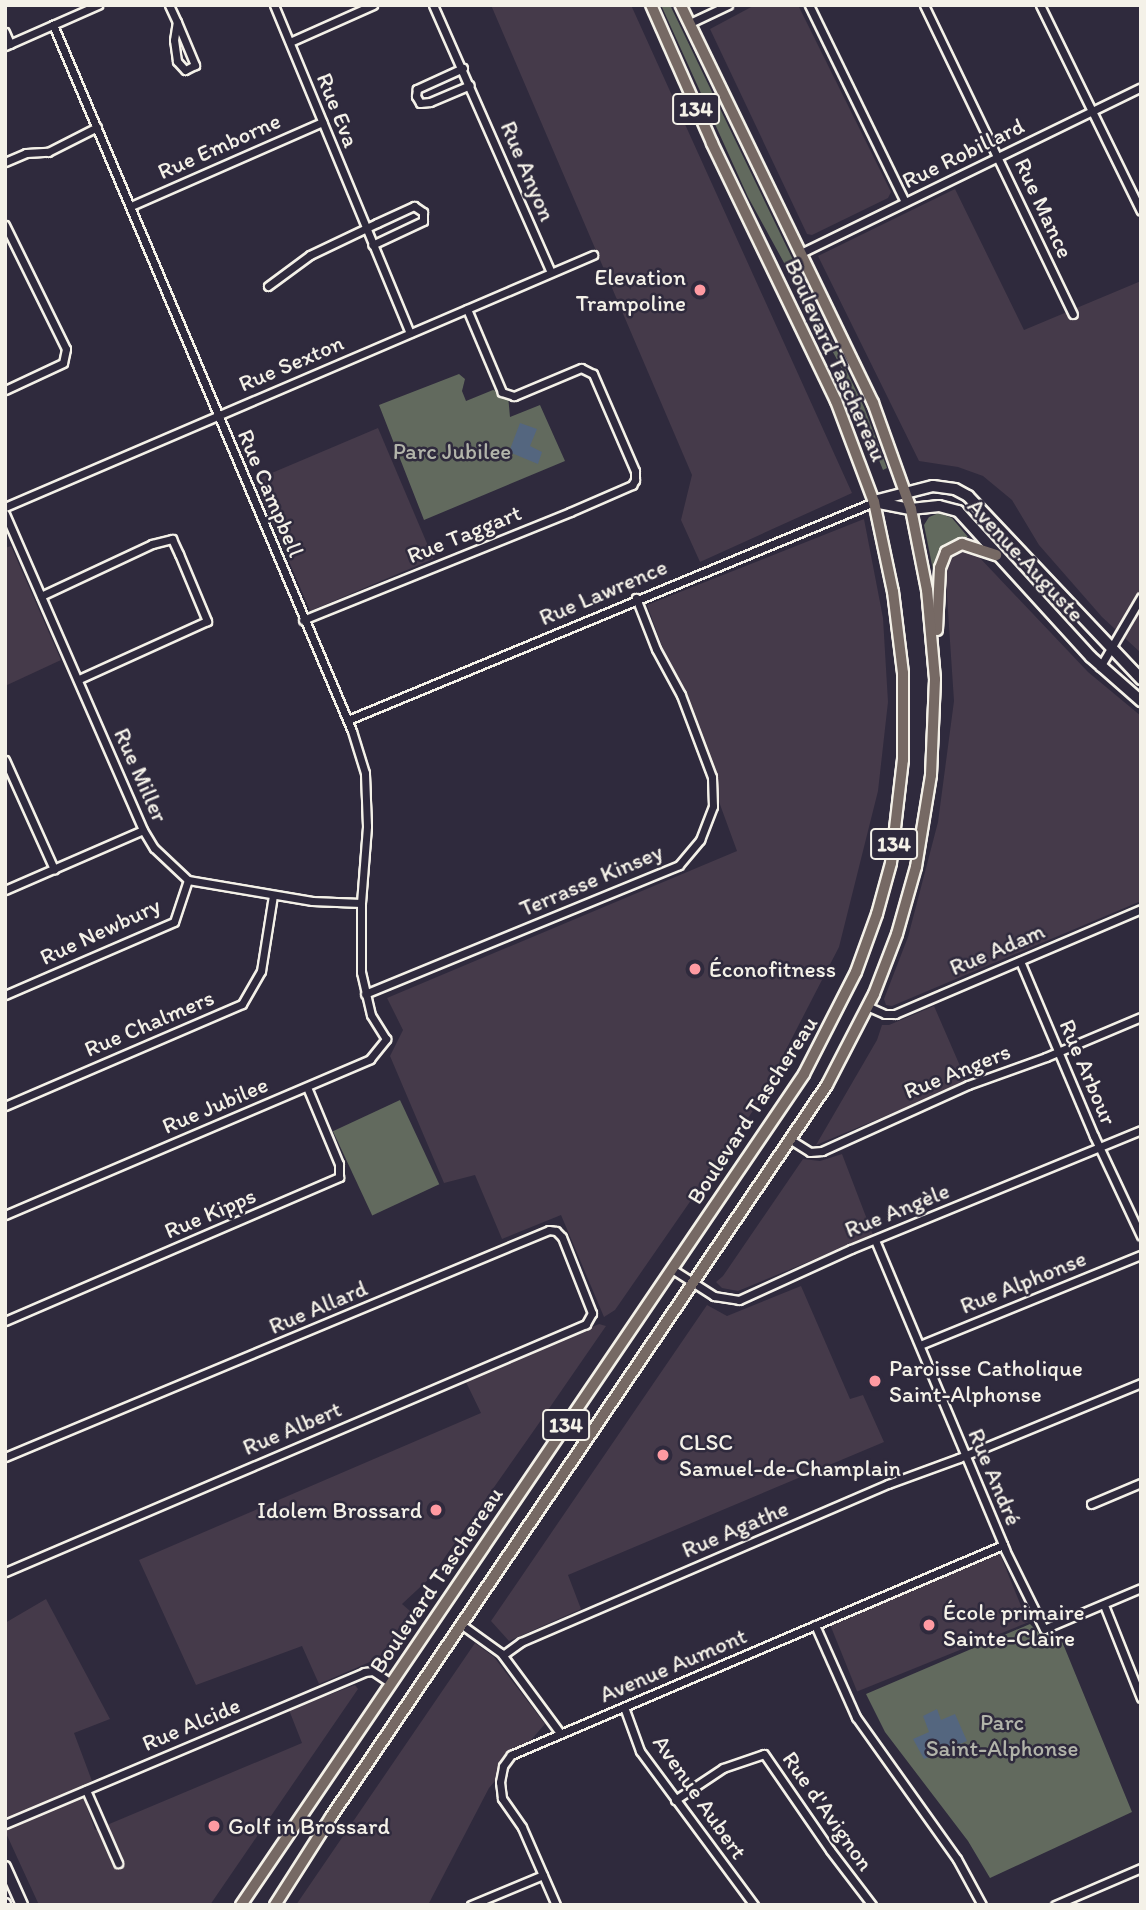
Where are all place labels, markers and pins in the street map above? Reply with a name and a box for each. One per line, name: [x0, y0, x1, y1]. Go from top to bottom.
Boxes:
place label: Elevation Trampoline: [576, 263, 686, 317]
marker: Elevation Trampoline: [692, 282, 708, 298]
place label: Éconofitness: [709, 955, 836, 983]
marker: Éconofitness: [687, 961, 703, 977]
place label: Paroisse Catholique Saint-Alphonse: [889, 1354, 1083, 1408]
marker: Paroisse Catholique Saint-Alphonse: [867, 1373, 883, 1389]
place label: CLSC Samuel-de-Champlain: [679, 1428, 901, 1482]
marker: CLSC Samuel-de-Champlain: [653, 1445, 673, 1465]
place label: Idolem Brossard: [258, 1496, 422, 1524]
marker: Idolem Brossard: [428, 1502, 444, 1518]
place label: École primaire Sainte-Claire: [943, 1598, 1084, 1652]
marker: École primaire Sainte-Claire: [921, 1617, 937, 1633]
place label: Golf in Brossard: [228, 1812, 389, 1840]
marker: Golf in Brossard: [206, 1818, 222, 1834]

